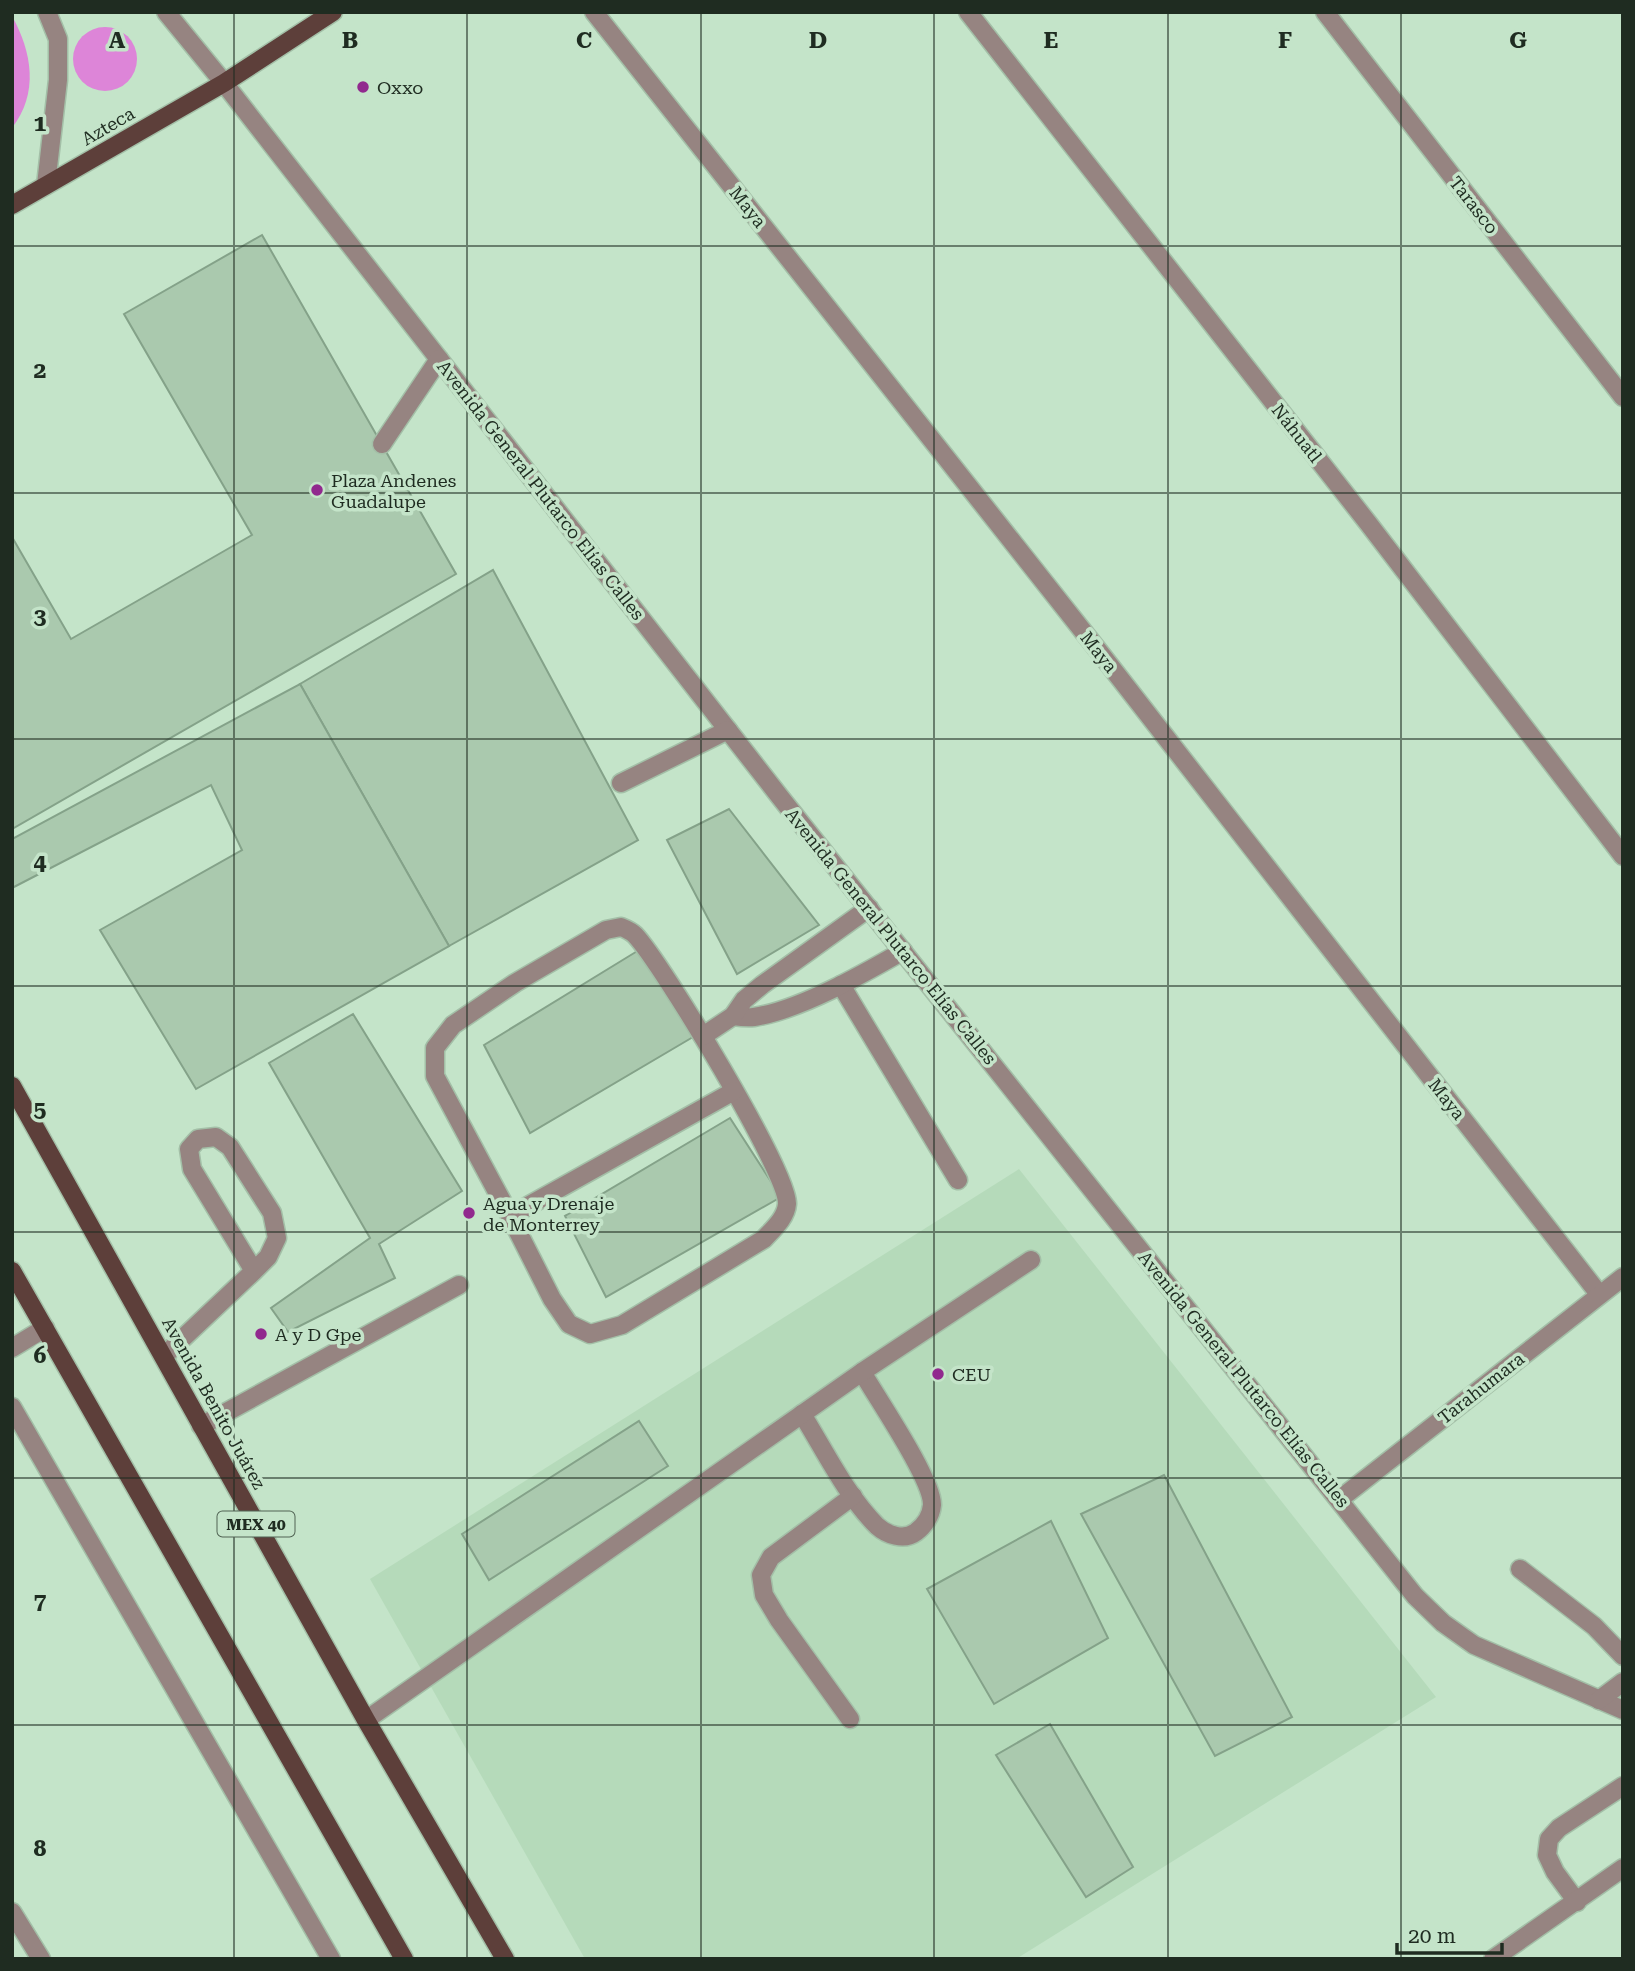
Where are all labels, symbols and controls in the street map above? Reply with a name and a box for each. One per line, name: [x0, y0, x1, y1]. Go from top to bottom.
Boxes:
text: A: [109, 27, 126, 54]
text: B: [342, 27, 358, 54]
text: C: [576, 27, 592, 54]
text: D: [809, 27, 827, 54]
text: E: [1044, 27, 1058, 54]
text: F: [1278, 27, 1292, 54]
text: G: [1509, 27, 1527, 54]
place label: Oxxo: [377, 77, 423, 98]
marker: Oxxo: [355, 79, 371, 95]
street label: Azteca: [78, 102, 138, 150]
text: 1: [34, 110, 47, 137]
street label: Tarasco: [1445, 172, 1503, 238]
street label: Maya: [725, 182, 771, 232]
street label: Avenida General Plutarco Elías Calles: [433, 356, 649, 624]
text: 2: [34, 357, 46, 384]
street label: Náhuatl: [1268, 400, 1327, 467]
place label: Plaza Andenes Guadalupe: [331, 470, 456, 512]
marker: Plaza Andenes Guadalupe: [309, 482, 325, 498]
text: 3: [34, 603, 47, 630]
street label: Maya: [1076, 627, 1122, 677]
street label: Avenida General Plutarco Elías Calles: [781, 804, 1001, 1068]
text: 4: [34, 849, 47, 876]
street label: Maya: [1424, 1074, 1470, 1124]
text: 5: [34, 1096, 47, 1123]
place label: Agua y Drenaje de Monterrey: [483, 1193, 614, 1235]
marker: Agua y Drenaje de Monterrey: [461, 1205, 477, 1221]
street label: Avenida General Plutarco Elías Calles: [1134, 1247, 1354, 1511]
street label: Avenida Benito Juárez: [158, 1313, 270, 1493]
place label: A y D Gpe: [275, 1324, 361, 1345]
marker: A y D Gpe: [253, 1326, 269, 1342]
text: 6: [34, 1342, 47, 1369]
street label: Tarahumara: [1434, 1348, 1528, 1428]
place label: CEU: [952, 1364, 991, 1385]
marker: CEU: [930, 1366, 946, 1382]
road number: MEX 40: [218, 1512, 294, 1536]
text: 7: [34, 1588, 47, 1615]
text: 8: [34, 1835, 47, 1862]
scale bar: [1397, 1912, 1502, 1956]
text: 20 m: [1408, 1924, 1456, 1948]

